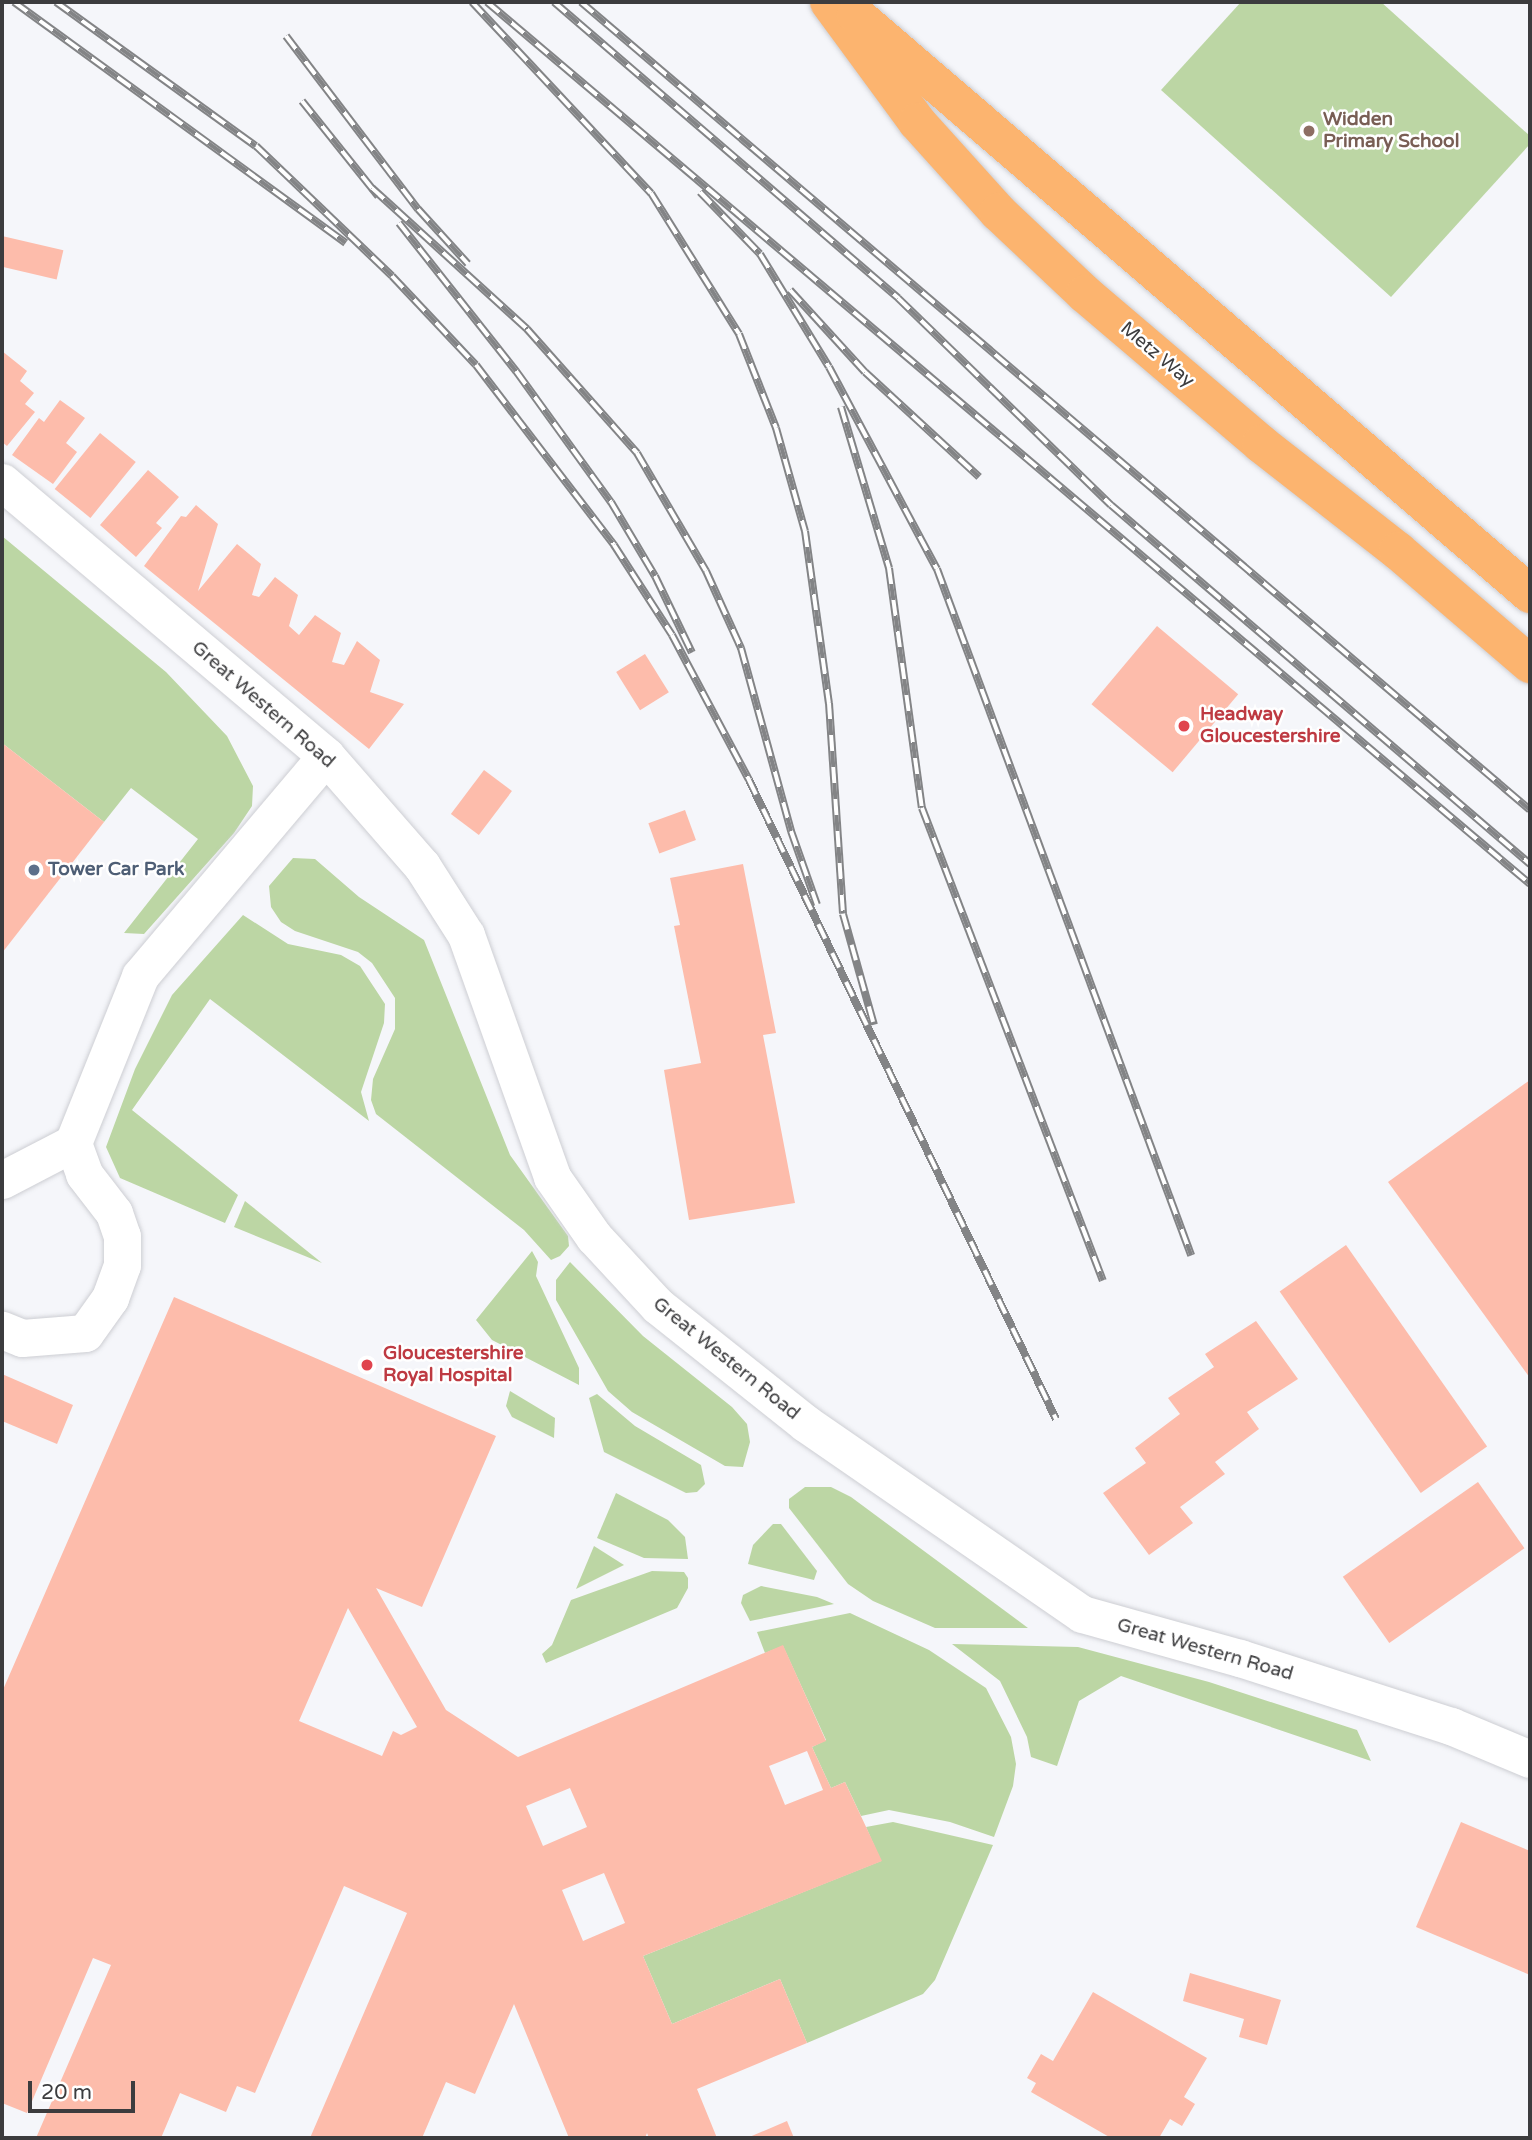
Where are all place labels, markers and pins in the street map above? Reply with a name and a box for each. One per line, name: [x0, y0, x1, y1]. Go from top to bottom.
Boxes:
place label: Widden Primary School: [1323, 109, 1459, 153]
marker: Widden Primary School: [1301, 123, 1317, 139]
place label: Headway Gloucestershire: [1200, 704, 1340, 748]
marker: Headway Gloucestershire: [1174, 716, 1194, 736]
place label: Tower Car Park: [48, 859, 184, 881]
marker: Tower Car Park: [26, 862, 42, 878]
place label: Gloucestershire Royal Hospital: [383, 1343, 523, 1387]
marker: Gloucestershire Royal Hospital: [357, 1355, 377, 1375]

